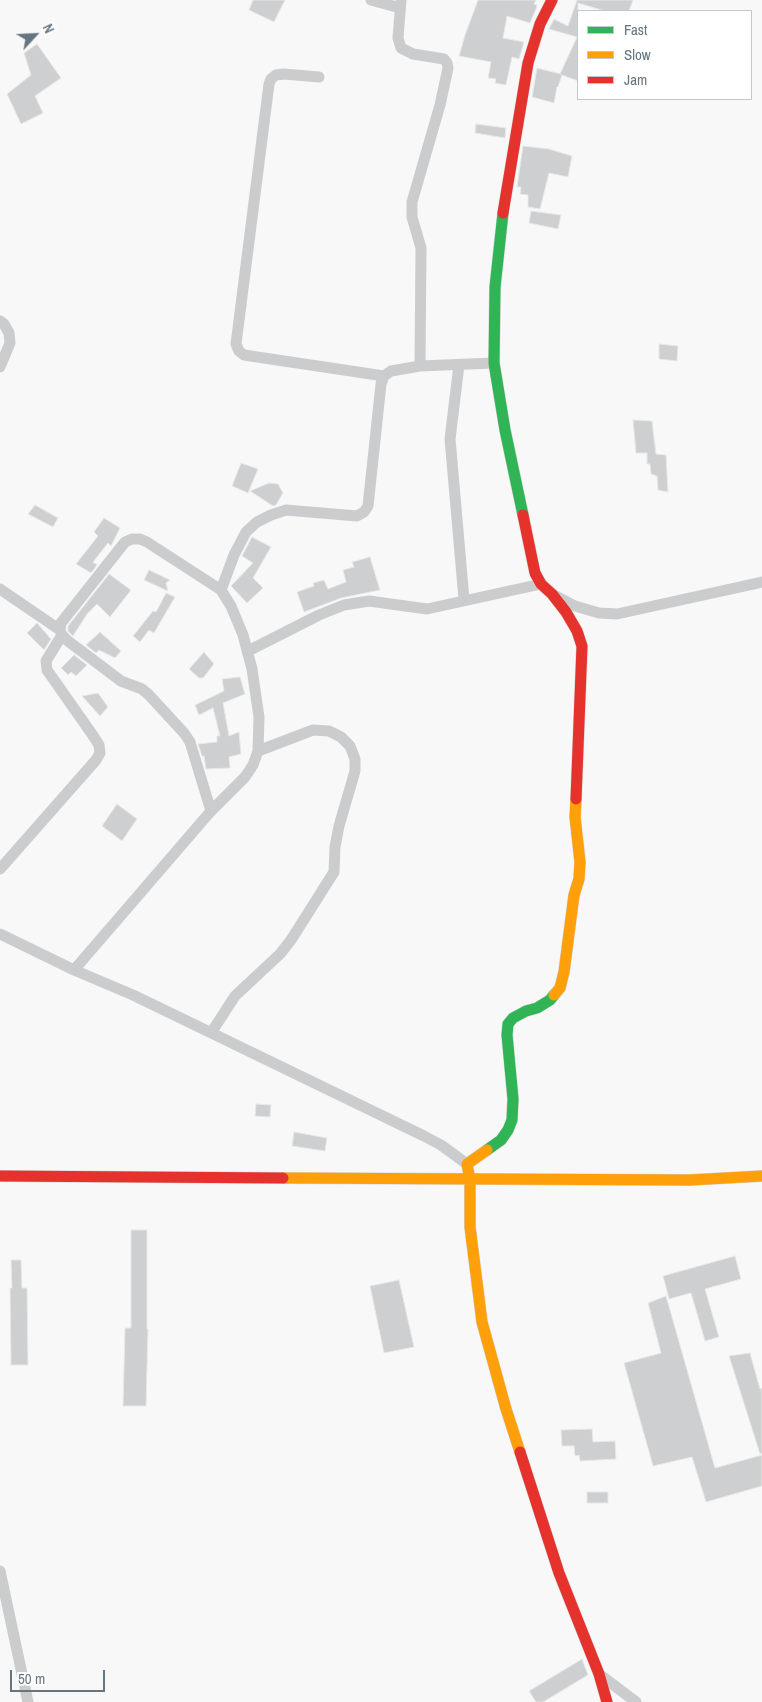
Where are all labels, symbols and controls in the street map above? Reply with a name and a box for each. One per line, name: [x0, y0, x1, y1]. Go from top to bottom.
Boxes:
north arrow: [10, 10, 60, 60]
legend: [577, 10, 752, 100]
text: Fast: [624, 19, 647, 40]
text: N: [39, 21, 59, 36]
text: Slow: [624, 44, 651, 65]
text: Jam: [624, 69, 647, 90]
scale bar: [12, 1660, 108, 1692]
text: 50 m: [18, 1668, 45, 1689]

